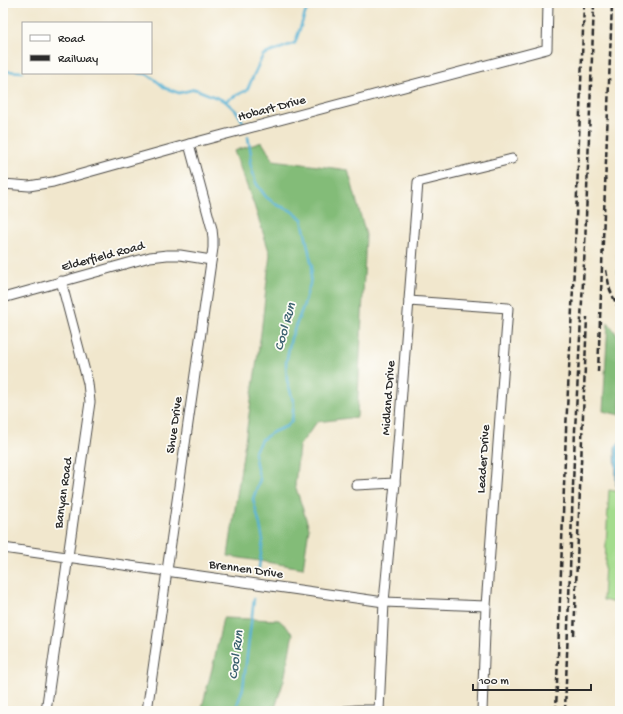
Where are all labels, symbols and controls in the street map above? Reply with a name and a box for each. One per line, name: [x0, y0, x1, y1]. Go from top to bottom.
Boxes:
legend: [22, 22, 152, 74]
text: Road: [58, 33, 85, 47]
text: Railway: [58, 53, 98, 67]
street label: Hobart Drive: [236, 93, 308, 125]
street label: Elderfield Road: [60, 238, 147, 275]
water label: Cool Run: [271, 301, 301, 353]
street label: Midland Drive: [379, 360, 399, 436]
street label: Shue Drive: [164, 395, 186, 454]
street label: Leader Drive: [474, 424, 494, 494]
street label: Banyan Road: [51, 455, 77, 530]
street label: Brennen Drive: [207, 557, 284, 583]
water label: Cool Run: [226, 629, 248, 680]
scale bar: [473, 666, 591, 692]
text: 100 m: [478, 675, 509, 689]

